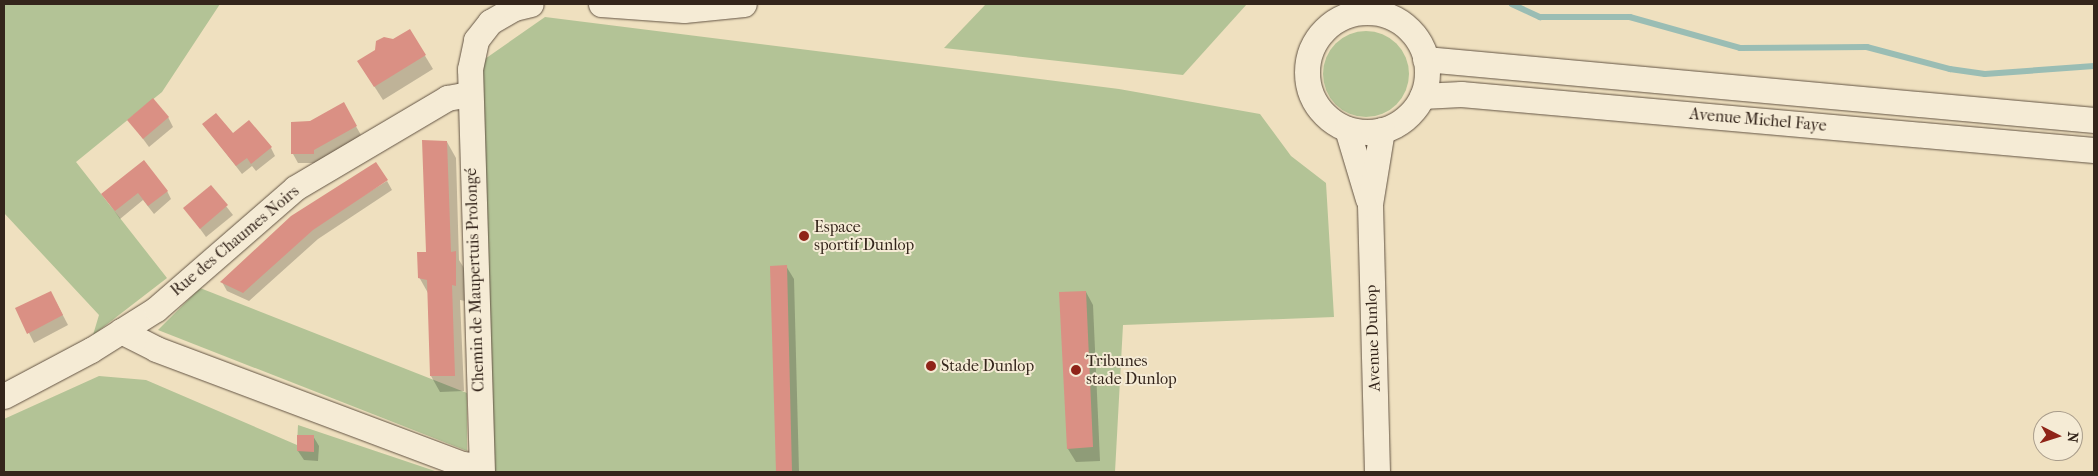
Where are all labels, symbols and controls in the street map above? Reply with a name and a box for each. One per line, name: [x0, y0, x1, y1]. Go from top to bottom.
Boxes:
street label: Avenue Michel Faye: [1689, 104, 1827, 136]
street label: Chemin de Maupertuis Prolongé: [461, 168, 489, 392]
street label: Rue des Chaumes Noirs: [167, 182, 303, 300]
place label: Espace sportif Dunlop: [814, 217, 914, 255]
marker: Espace sportif Dunlop: [798, 230, 810, 242]
street label: Avenue Dunlop: [1362, 284, 1384, 392]
place label: Tribunes stade Dunlop: [1086, 351, 1177, 389]
place label: Stade Dunlop: [941, 356, 1034, 376]
marker: Stade Dunlop: [925, 360, 937, 372]
marker: Tribunes stade Dunlop: [1070, 364, 1082, 376]
north arrow: [2033, 411, 2083, 461]
text: N: [2064, 431, 2081, 443]

